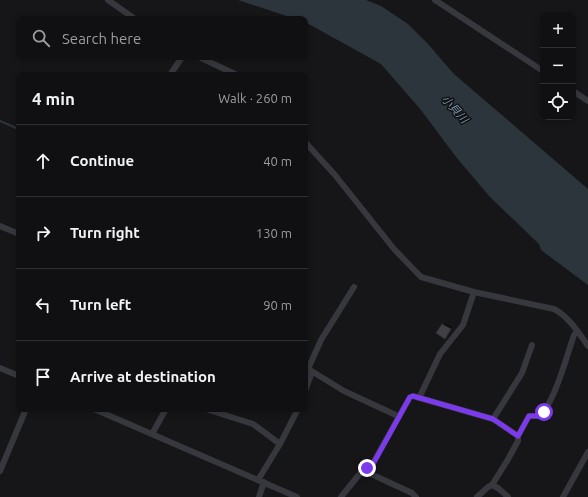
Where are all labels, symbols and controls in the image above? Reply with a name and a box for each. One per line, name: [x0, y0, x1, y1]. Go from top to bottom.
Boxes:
map controls: [540, 12, 576, 120]
button: +: [540, 12, 576, 48]
search box: [16, 16, 308, 60]
icon: search: [30, 27, 52, 49]
text: Search here: [62, 30, 141, 47]
button: −: [540, 48, 576, 84]
button: locate: [540, 84, 576, 120]
text: 4 min: [32, 89, 75, 108]
text: Walk · 260 m: [218, 91, 292, 105]
water label: 小貝川: [440, 93, 471, 126]
icon: ahead: [32, 150, 54, 172]
text: Continue: [70, 152, 134, 169]
text: 40 m: [263, 154, 292, 168]
icon: right: [32, 222, 54, 244]
text: Turn right: [70, 224, 140, 241]
text: 130 m: [256, 226, 292, 240]
icon: left: [32, 294, 54, 316]
text: Turn left: [70, 296, 131, 313]
text: 90 m: [263, 298, 292, 312]
icon: arrive: [32, 366, 54, 388]
text: Arrive at destination: [70, 368, 216, 385]
route start: [535, 403, 553, 421]
route end: [358, 459, 376, 477]

